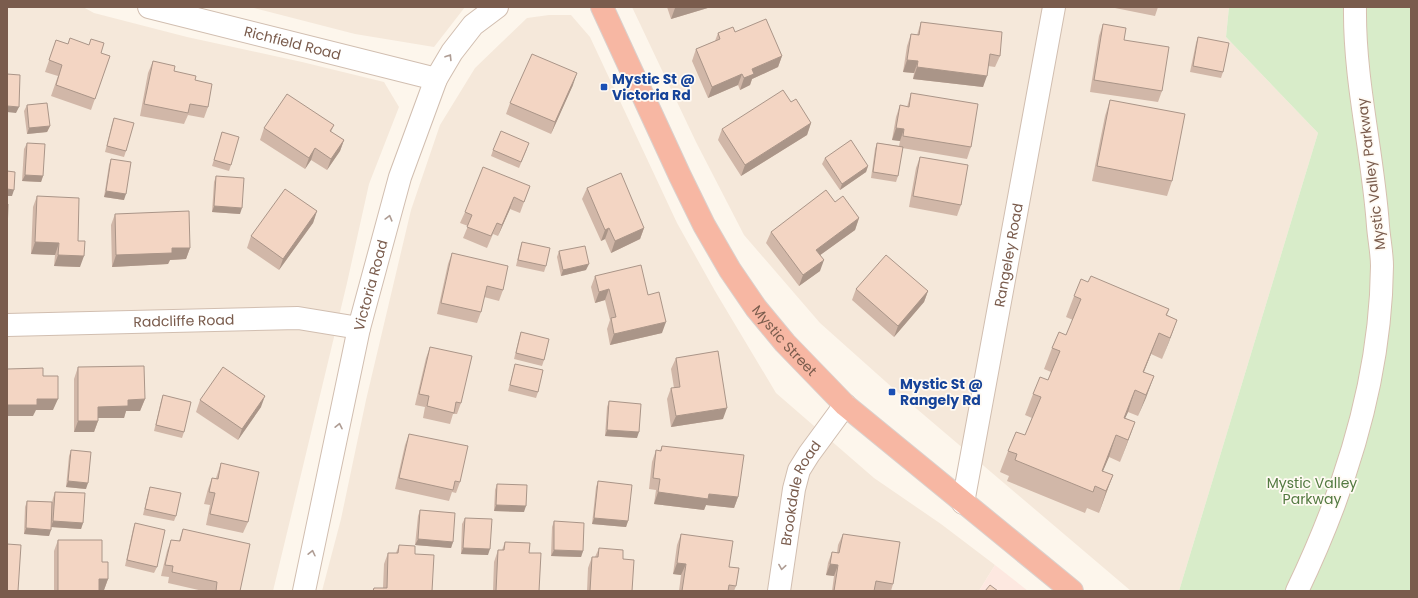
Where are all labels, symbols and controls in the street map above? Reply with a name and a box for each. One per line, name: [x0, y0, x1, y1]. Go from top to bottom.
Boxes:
street label: Richfield Road: [242, 21, 343, 65]
one-way arrow: [444, 54, 452, 61]
place label: Mystic St @ Victoria Rd: [612, 69, 695, 105]
marker: Mystic St @ Victoria Rd: [599, 82, 609, 92]
street label: Mystic Valley Parkway: [1352, 97, 1390, 251]
street label: Rangeley Road: [989, 202, 1028, 309]
one-way arrow: [384, 214, 393, 221]
street label: Victoria Road: [349, 237, 393, 333]
street label: Mystic Street: [747, 301, 822, 380]
street label: Radcliffe Road: [133, 310, 235, 332]
place label: Mystic St @ Rangely Rd: [900, 374, 983, 410]
marker: Mystic St @ Rangely Rd: [887, 387, 897, 397]
one-way arrow: [335, 423, 343, 429]
street label: Brookdale Road: [776, 436, 826, 547]
park label: Mystic Valley Parkway: [1267, 473, 1357, 509]
one-way arrow: [308, 550, 316, 556]
one-way arrow: [778, 564, 787, 570]

